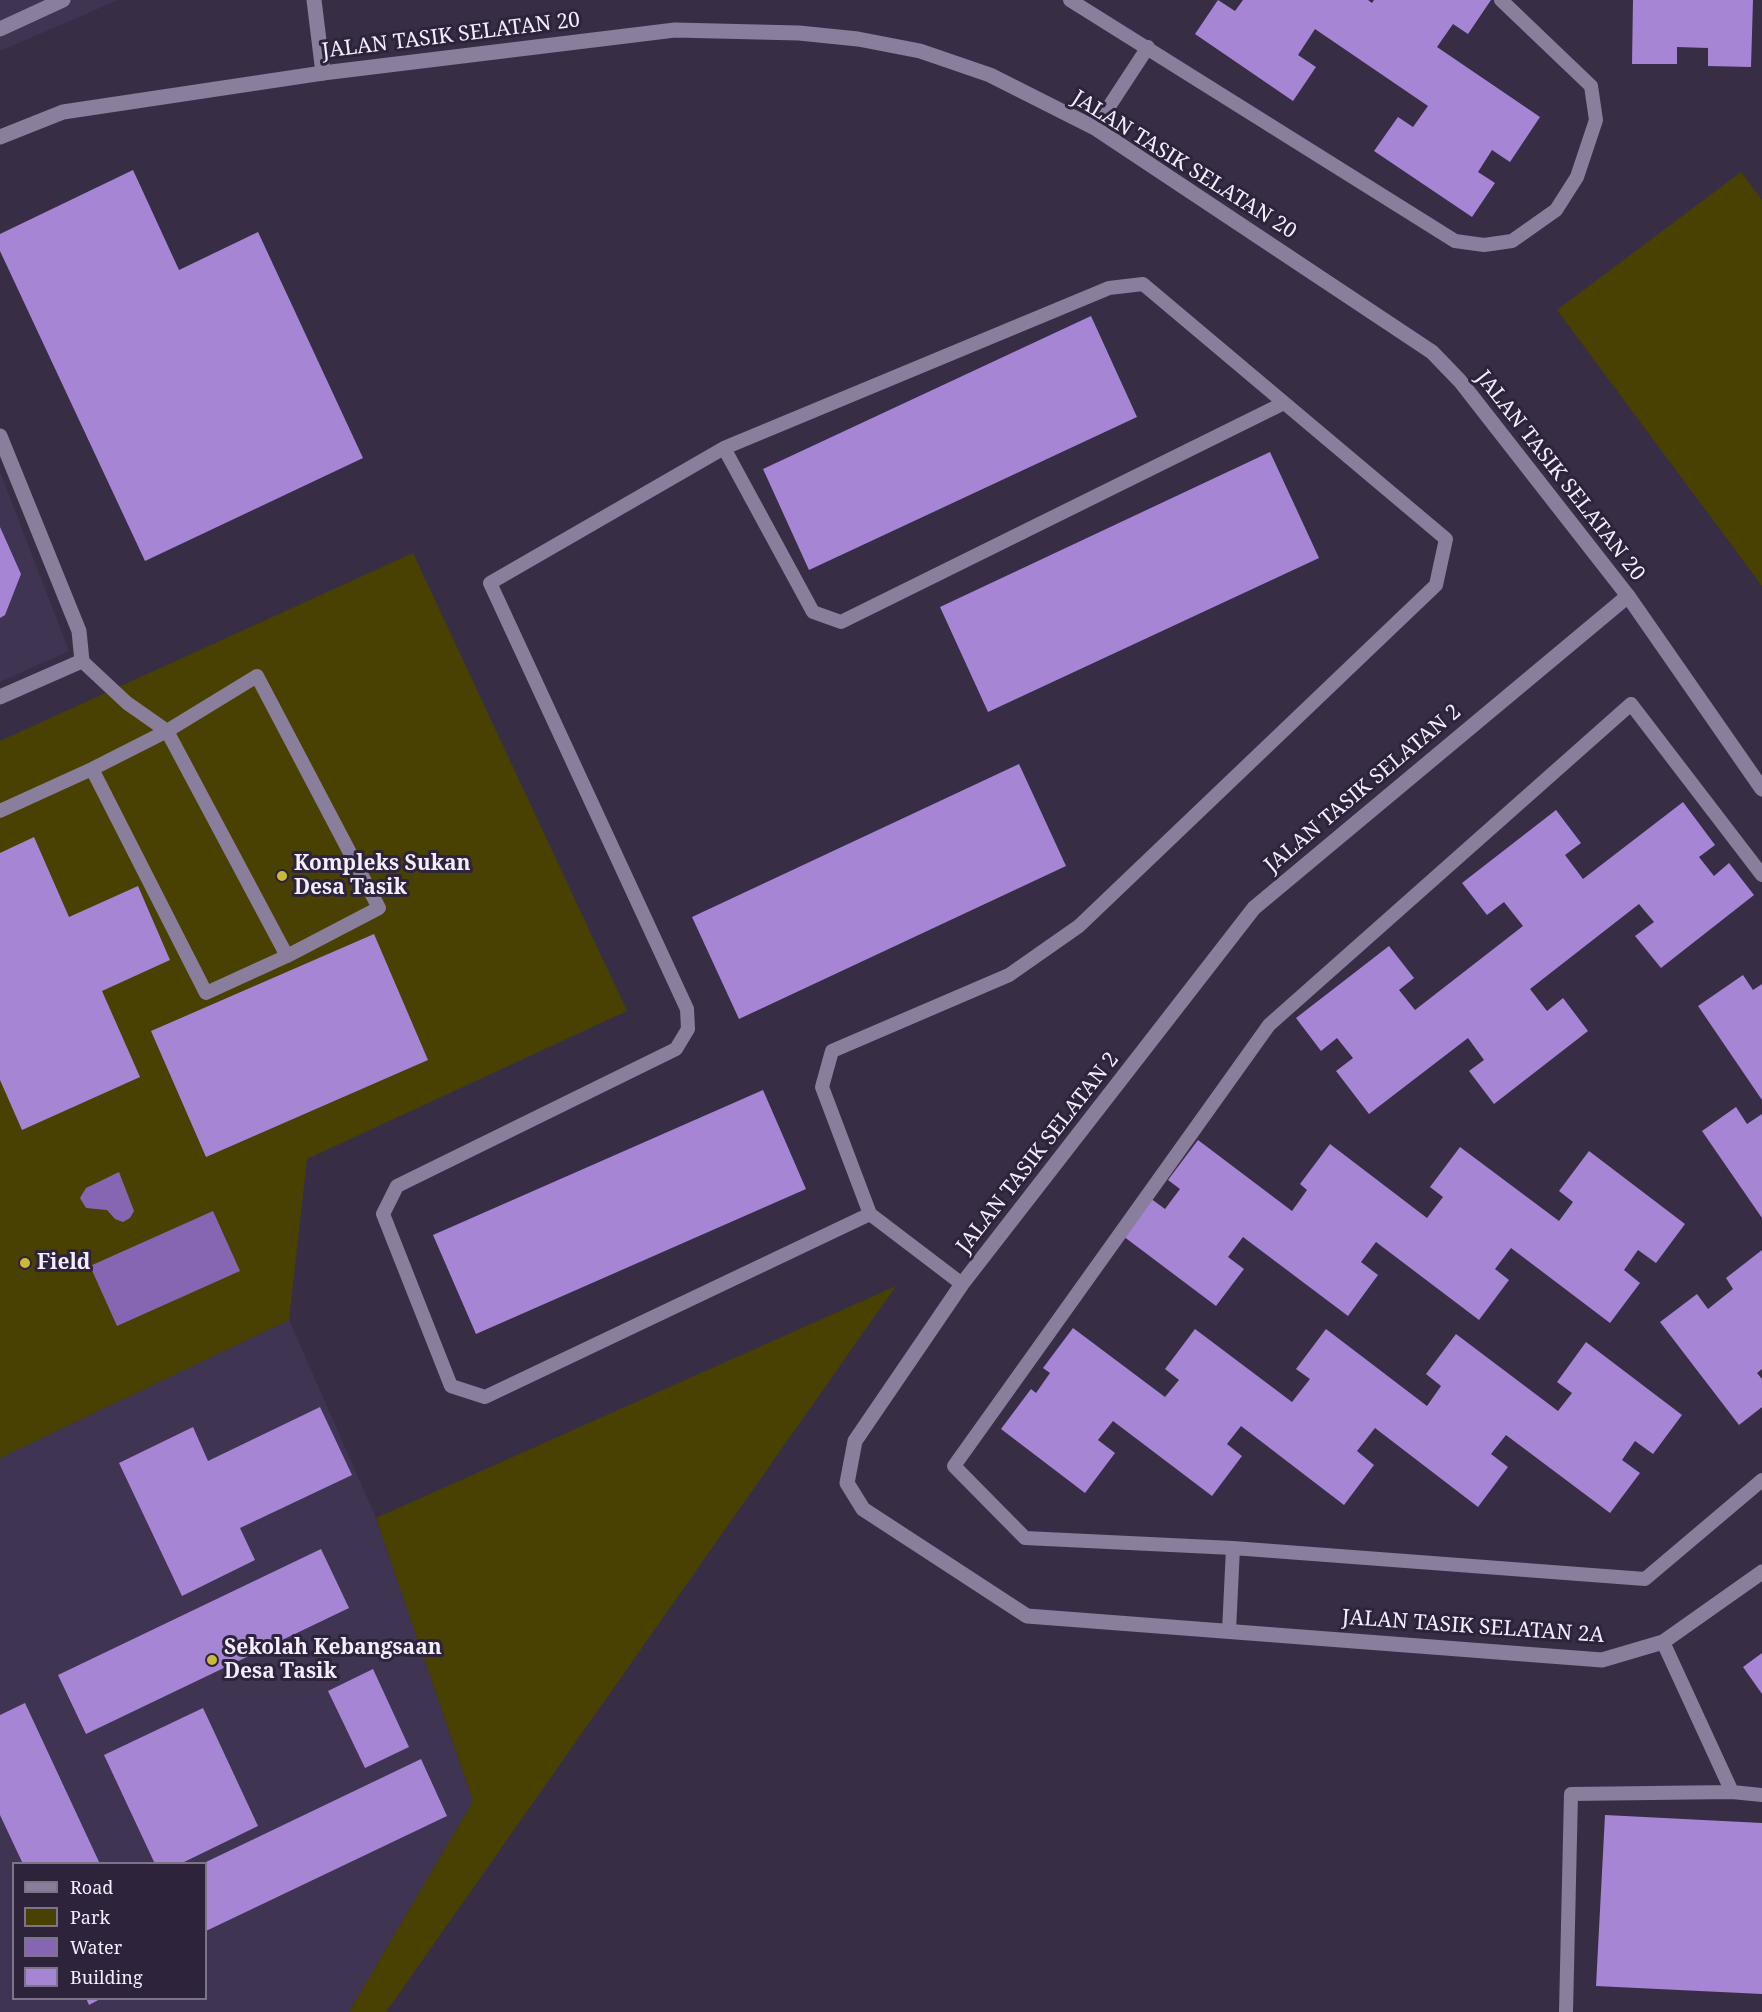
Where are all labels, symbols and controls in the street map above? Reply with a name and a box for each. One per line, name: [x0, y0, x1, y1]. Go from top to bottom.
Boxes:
street label: JALAN TASIK SELATAN 20: [320, 8, 582, 64]
street label: JALAN TASIK SELATAN 20: [1067, 85, 1301, 245]
street label: JALAN TASIK SELATAN 20: [1470, 366, 1650, 586]
street label: JALAN TASIK SELATAN 2: [1260, 700, 1466, 878]
place label: Kompleks Sukan Desa Tasik: [294, 851, 471, 901]
marker: Kompleks Sukan Desa Tasik: [275, 869, 289, 883]
street label: JALAN TASIK SELATAN 2: [952, 1047, 1124, 1259]
place label: Field: [37, 1250, 90, 1276]
marker: Field: [18, 1256, 32, 1270]
street label: JALAN TASIK SELATAN 2A: [1341, 1605, 1605, 1649]
place label: Sekolah Kebangsaan Desa Tasik: [224, 1635, 442, 1685]
marker: Sekolah Kebangsaan Desa Tasik: [205, 1653, 219, 1667]
legend: [12, 1862, 207, 2000]
text: Road: [70, 1875, 113, 1899]
text: Park: [70, 1905, 110, 1929]
text: Water: [70, 1935, 122, 1959]
text: Building: [70, 1965, 143, 1989]

